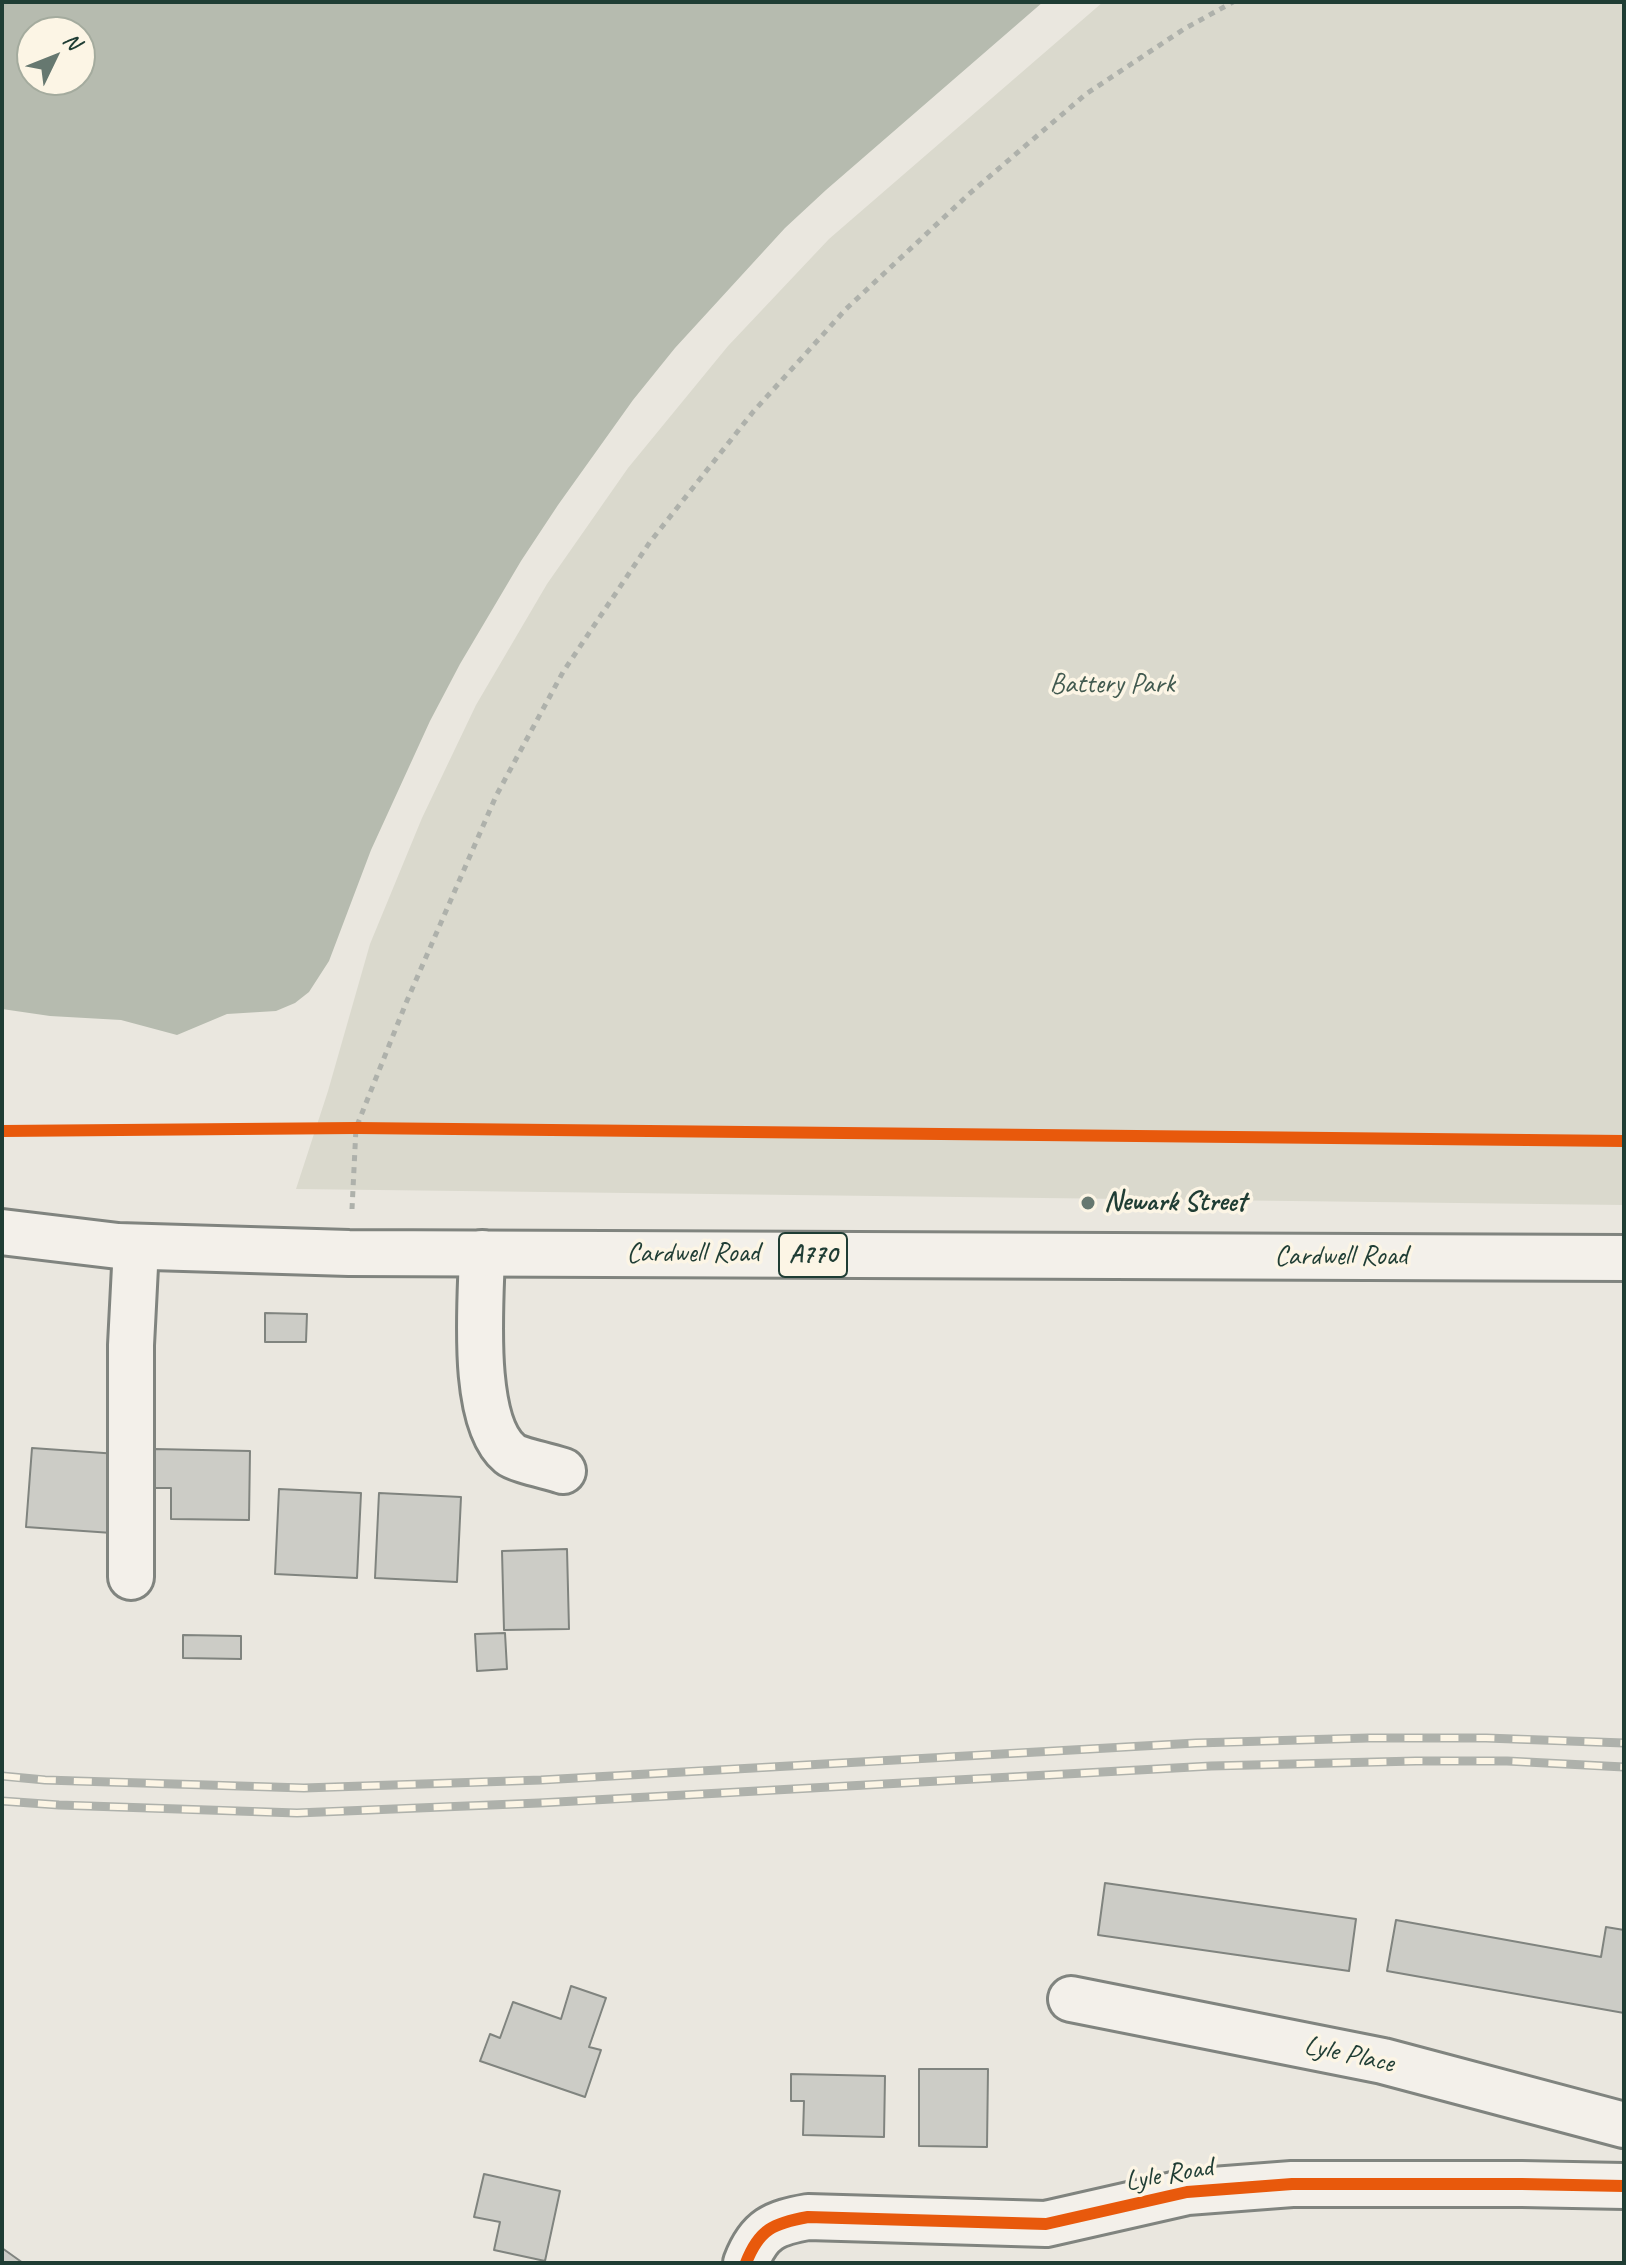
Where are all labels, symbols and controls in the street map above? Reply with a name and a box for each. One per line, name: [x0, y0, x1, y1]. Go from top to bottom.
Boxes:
north arrow: [16, 16, 96, 96]
text: N: [57, 26, 87, 56]
park label: Battery Park: [1049, 668, 1175, 702]
place label: Newark Street: [1104, 1186, 1246, 1220]
marker: Newark Street: [1079, 1194, 1097, 1212]
road number: A770: [779, 1233, 847, 1277]
street label: Cardwell Road: [626, 1237, 760, 1271]
street label: Cardwell Road: [1274, 1240, 1408, 1274]
street label: Lyle Place: [1301, 2029, 1397, 2081]
street label: Lyle Road: [1123, 2151, 1215, 2199]

